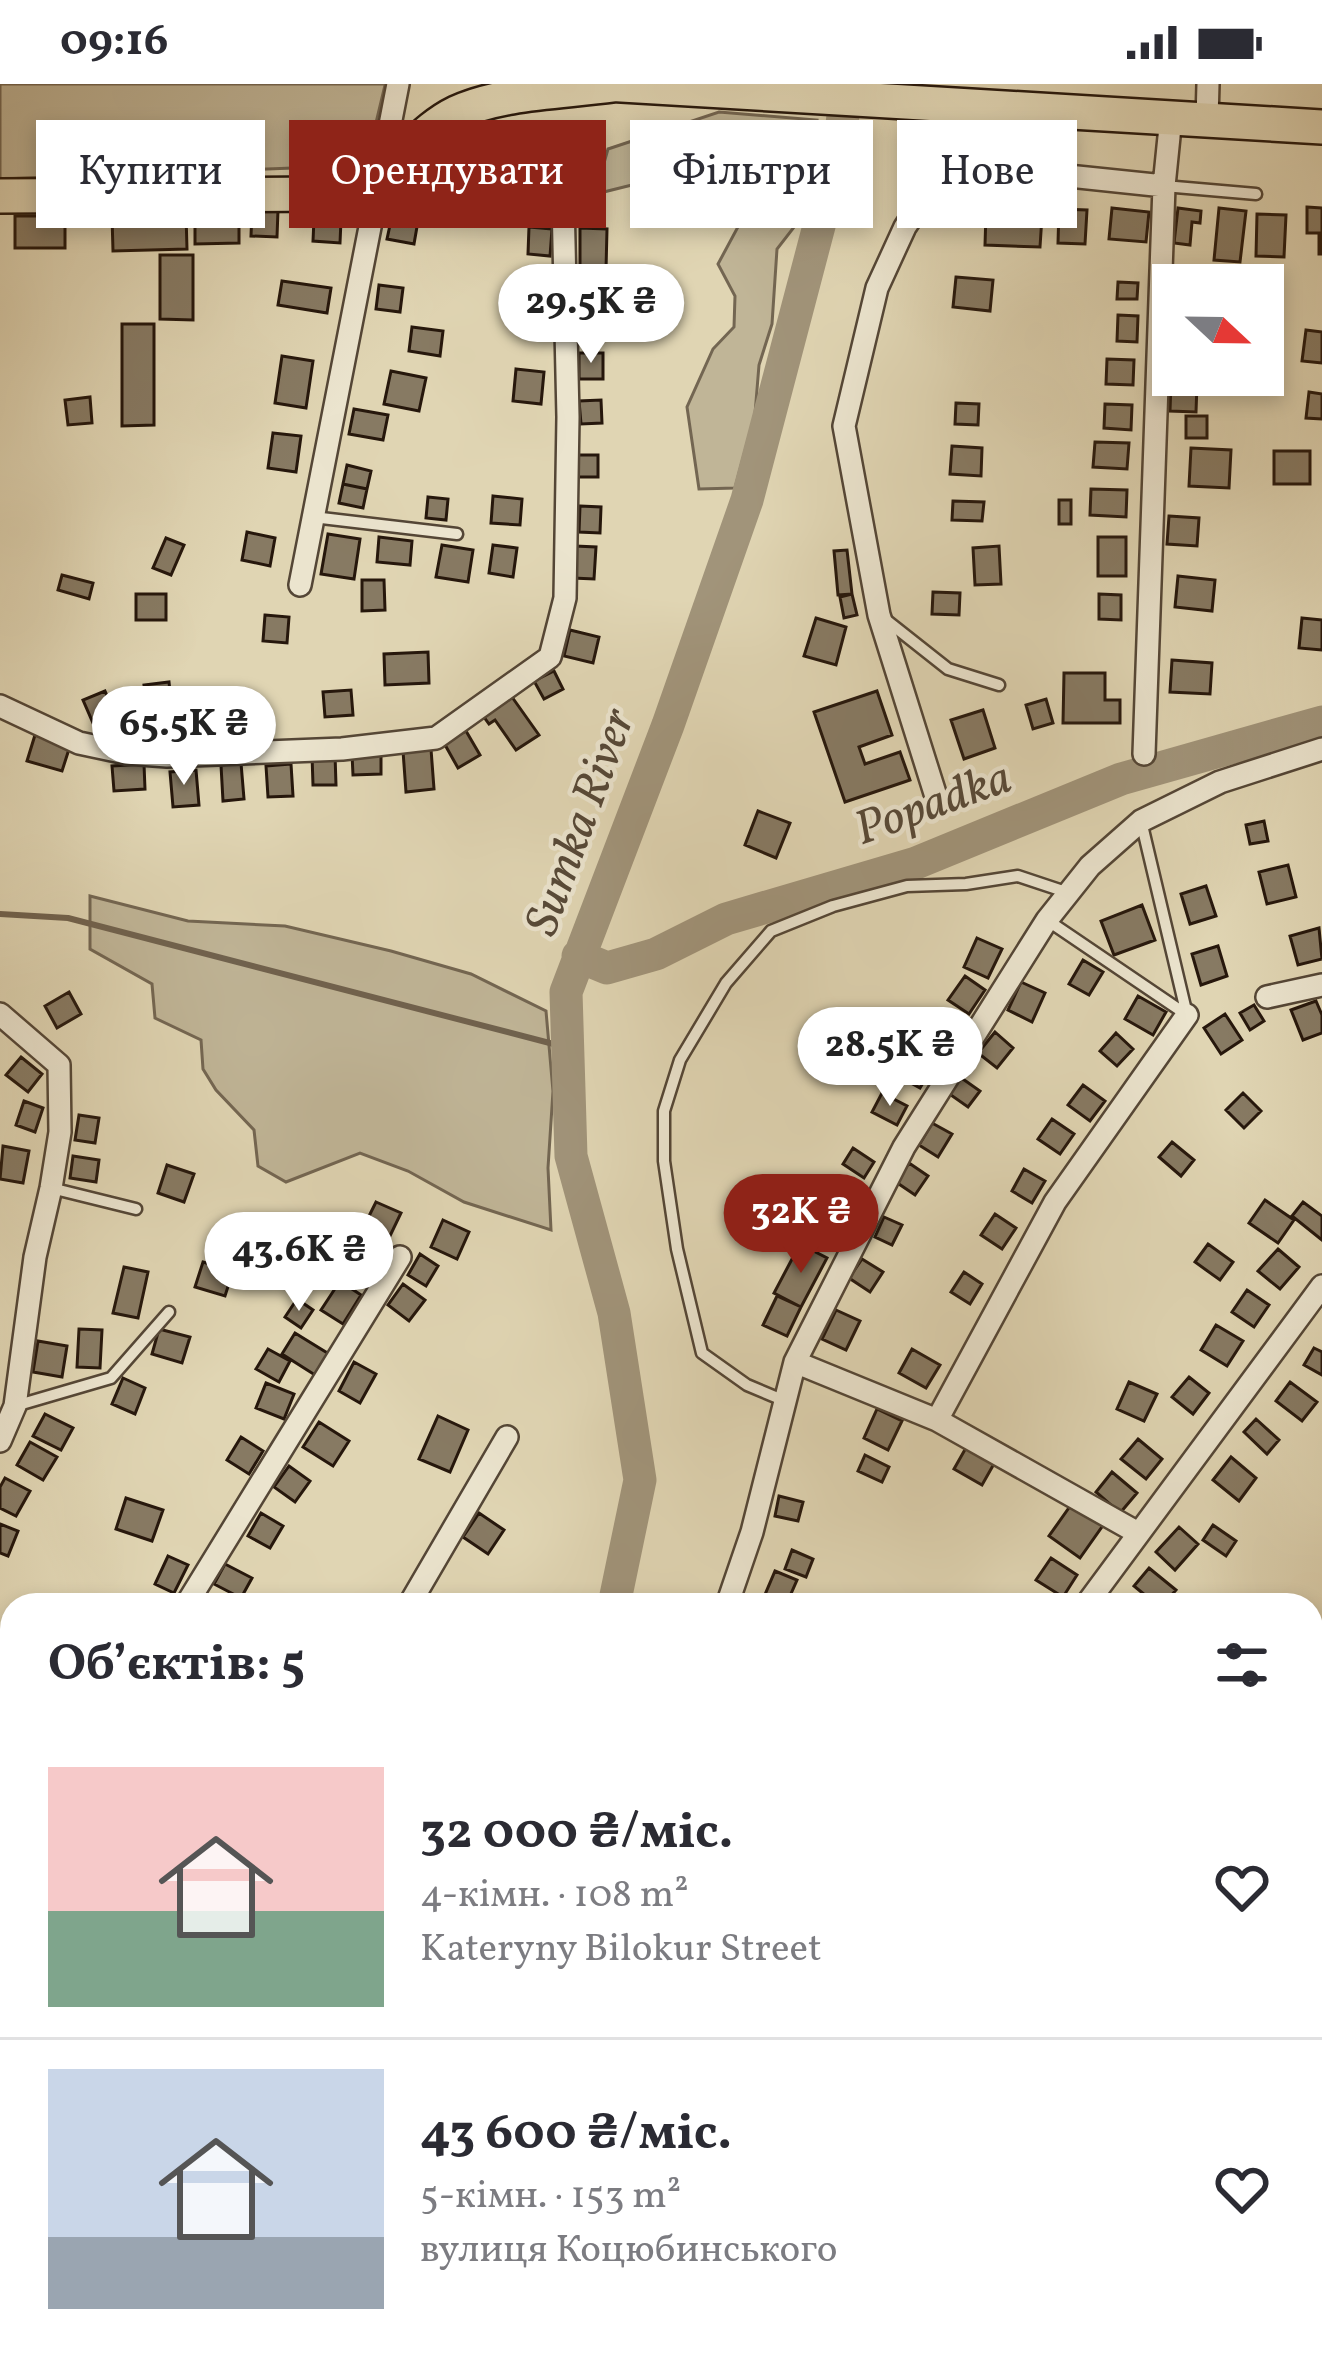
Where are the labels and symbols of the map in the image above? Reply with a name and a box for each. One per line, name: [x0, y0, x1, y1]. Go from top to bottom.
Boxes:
pin: 29.5K ₴: [480, 264, 702, 366]
north arrow: [1152, 264, 1284, 396]
pin: 65.5K ₴: [73, 686, 295, 788]
water label: Sumka River: [510, 699, 654, 945]
water label: Popadka: [846, 746, 1021, 864]
pin: 28.5K ₴: [779, 1007, 1001, 1109]
pin: 32K ₴: [717, 1174, 885, 1276]
pin: 43.6K ₴: [188, 1212, 410, 1314]

